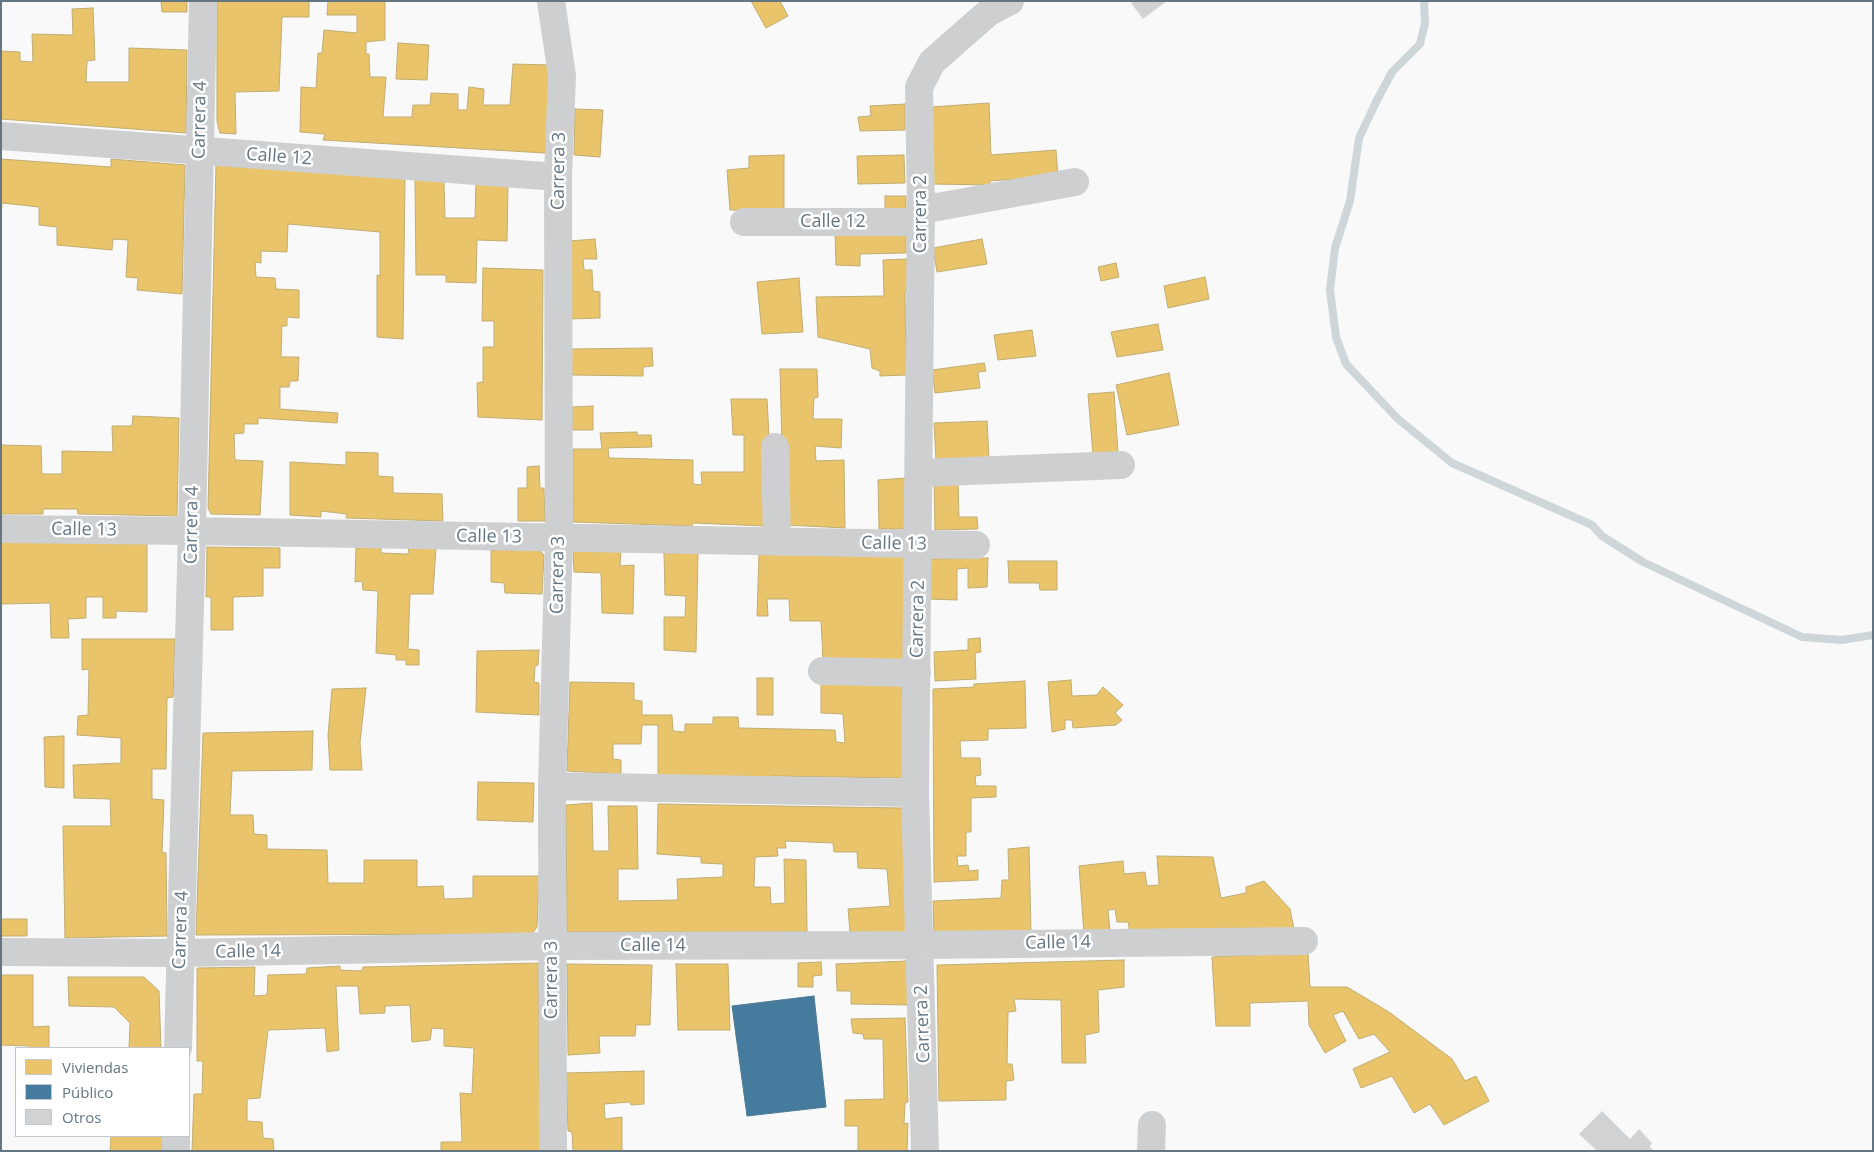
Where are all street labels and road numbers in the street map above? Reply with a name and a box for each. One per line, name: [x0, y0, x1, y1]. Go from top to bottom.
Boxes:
street label: Carrera 4: [189, 81, 211, 159]
street label: Carrera 3: [548, 132, 570, 210]
street label: Calle 12: [245, 144, 313, 170]
street label: Carrera 2: [910, 175, 932, 253]
street label: Calle 12: [800, 211, 866, 233]
street label: Carrera 4: [181, 486, 203, 564]
street label: Calle 13: [51, 519, 117, 541]
street label: Calle 13: [456, 526, 522, 548]
street label: Calle 13: [861, 533, 927, 555]
street label: Carrera 3: [547, 536, 569, 614]
street label: Carrera 2: [907, 580, 929, 658]
street label: Carrera 4: [169, 890, 193, 970]
street label: Calle 14: [1025, 932, 1091, 954]
street label: Calle 14: [620, 935, 686, 957]
street label: Calle 14: [215, 941, 281, 963]
street label: Carrera 3: [541, 941, 563, 1019]
street label: Carrera 2: [911, 984, 935, 1064]

